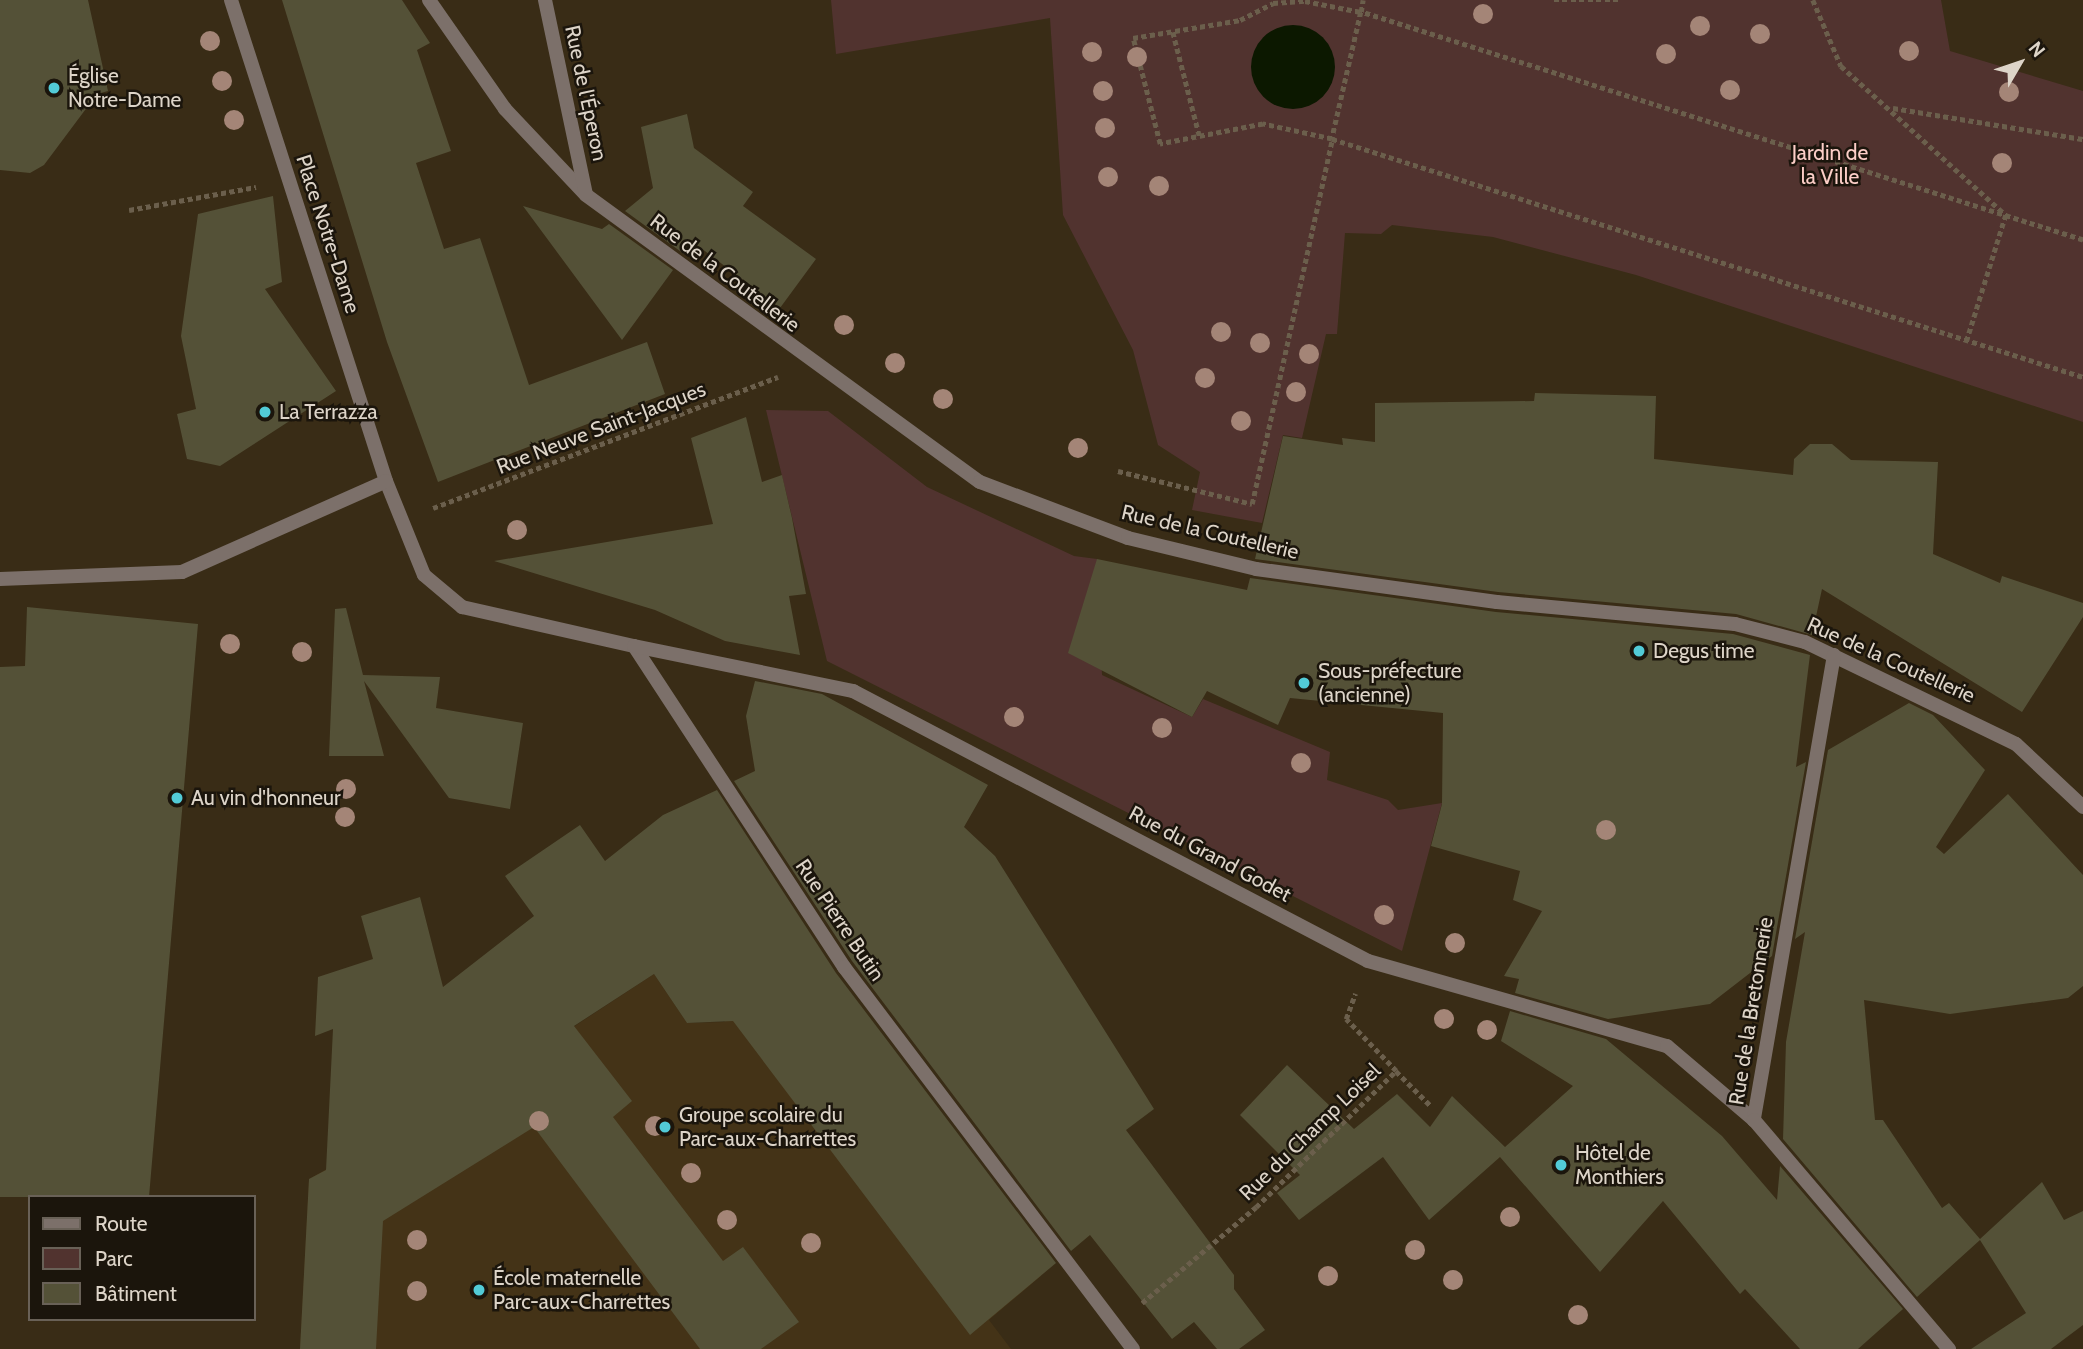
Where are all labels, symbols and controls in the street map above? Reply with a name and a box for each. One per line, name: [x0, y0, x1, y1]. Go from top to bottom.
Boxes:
street label: Rue de l'Éperon: [559, 23, 613, 163]
north arrow: [1985, 28, 2055, 98]
text: N: [2024, 37, 2050, 62]
place label: Église Notre-Dame: [68, 63, 181, 113]
marker: Église Notre-Dame: [46, 80, 62, 96]
park label: Jardin de la Ville: [1792, 140, 1868, 190]
street label: Place Notre-Dame: [291, 152, 365, 316]
street label: Rue de la Coutellerie: [645, 208, 805, 338]
street label: Rue Neuve Saint-Jacques: [493, 376, 709, 480]
place label: La Terrazza: [279, 399, 378, 425]
marker: La Terrazza: [257, 404, 273, 420]
street label: Rue de la Coutellerie: [1119, 499, 1301, 565]
street label: Rue de la Coutellerie: [1803, 612, 1979, 708]
place label: Degus time: [1653, 638, 1754, 664]
marker: Degus time: [1631, 643, 1647, 659]
place label: Sous-préfecture (ancienne): [1318, 658, 1461, 708]
marker: Sous-préfecture (ancienne): [1296, 675, 1312, 691]
place label: Au vin d'honneur: [191, 785, 341, 811]
marker: Au vin d'honneur: [169, 790, 185, 806]
street label: Rue du Grand Godet: [1125, 801, 1295, 907]
street label: Rue Pierre Butin: [790, 854, 890, 986]
street label: Rue de la Bretonnerie: [1724, 915, 1778, 1107]
street label: Rue du Champ Loisel: [1234, 1058, 1386, 1206]
place label: Groupe scolaire du Parc-aux-Charrettes: [679, 1102, 856, 1152]
marker: Groupe scolaire du Parc-aux-Charrettes: [657, 1119, 673, 1135]
place label: Hôtel de Monthiers: [1575, 1140, 1664, 1190]
marker: Hôtel de Monthiers: [1553, 1157, 1569, 1173]
legend: [28, 1195, 256, 1321]
text: Route: [95, 1211, 148, 1236]
text: Parc: [95, 1246, 133, 1271]
place label: École maternelle Parc-aux-Charrettes: [493, 1265, 670, 1315]
text: Bâtiment: [95, 1281, 177, 1306]
marker: École maternelle Parc-aux-Charrettes: [471, 1282, 487, 1298]

